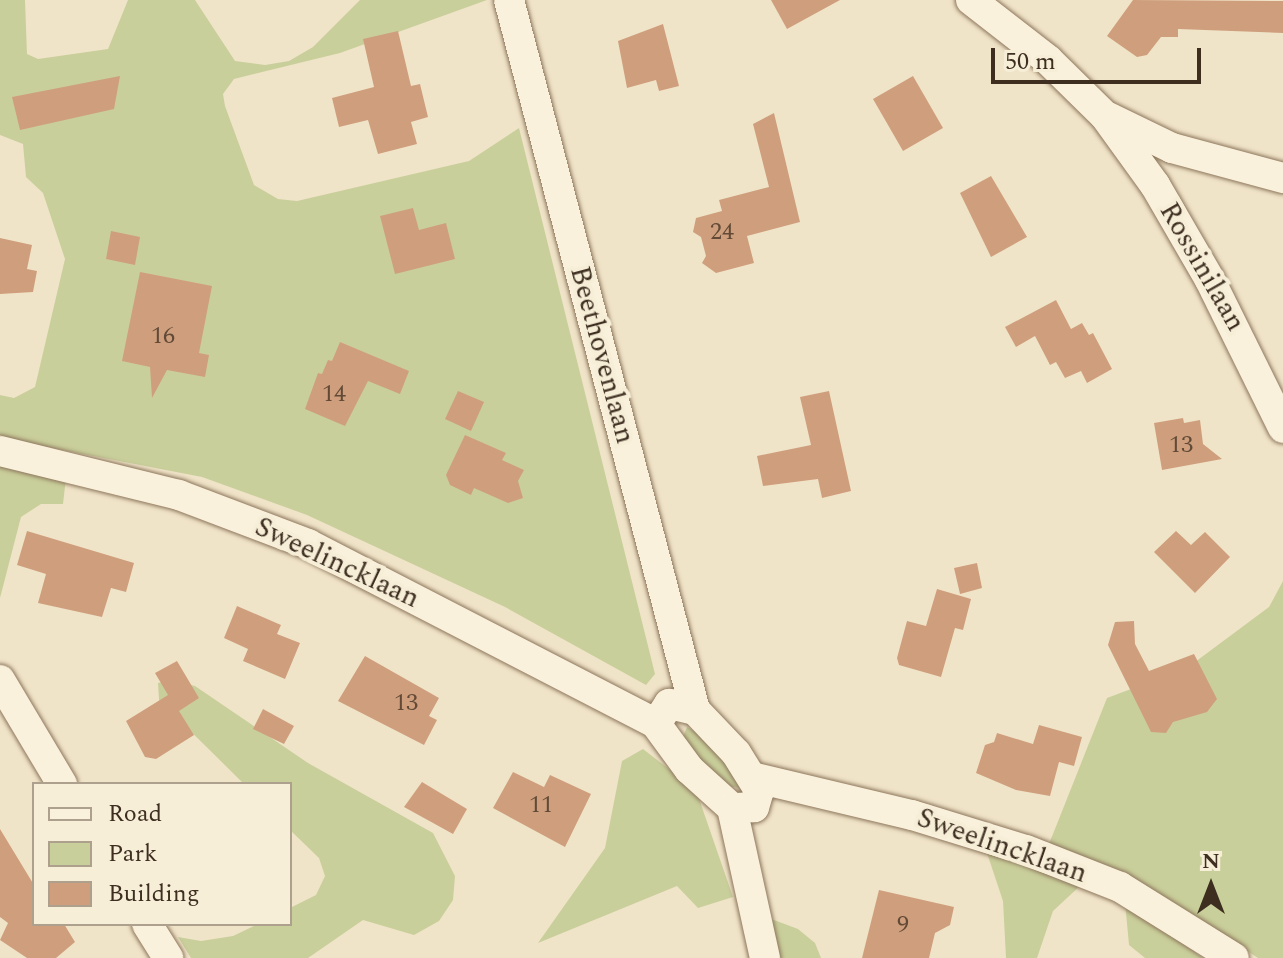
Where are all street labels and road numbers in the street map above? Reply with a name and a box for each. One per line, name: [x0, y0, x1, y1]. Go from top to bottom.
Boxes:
street label: Rossinilaan: [1152, 197, 1252, 337]
street label: Beethovenlaan: [562, 263, 642, 447]
street label: Sweelincklaan: [249, 510, 425, 616]
street label: Sweelincklaan: [913, 801, 1091, 891]

